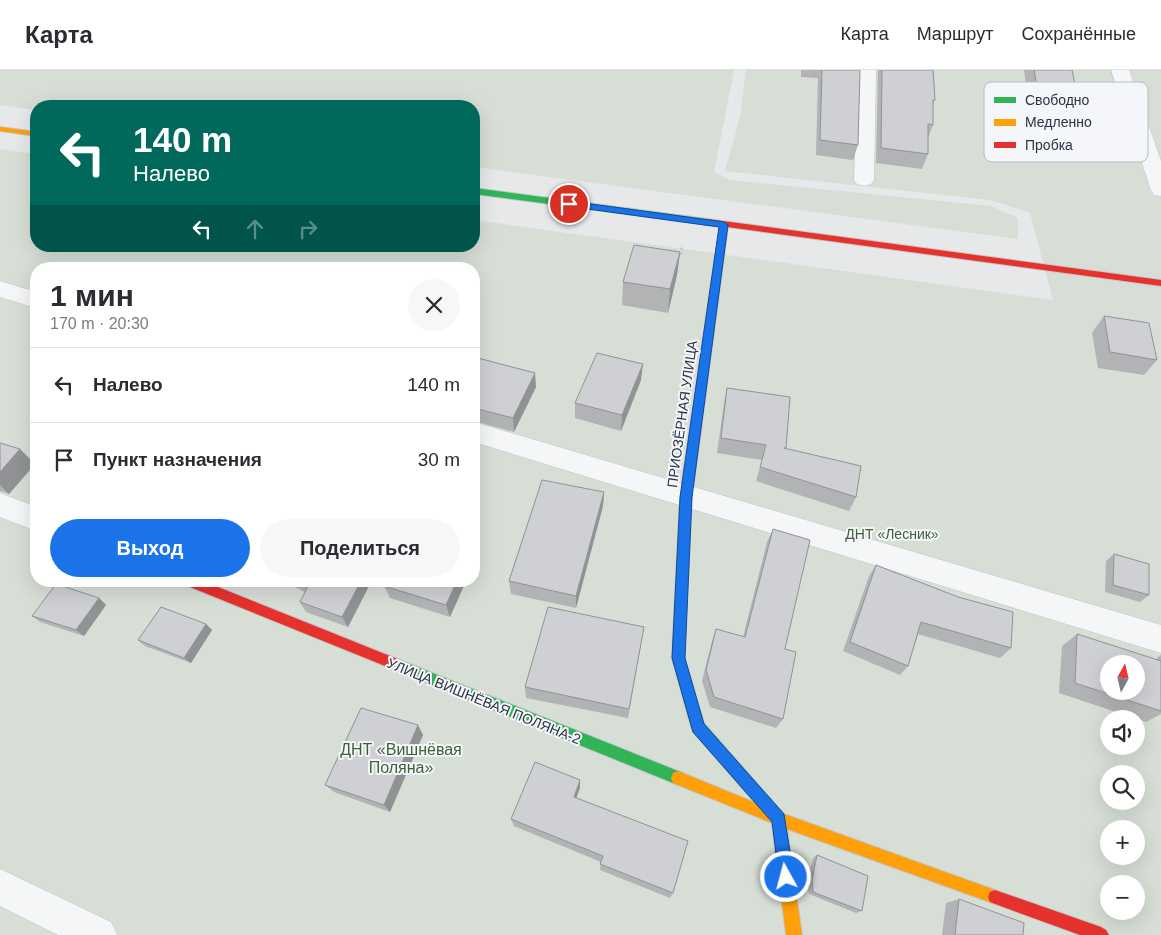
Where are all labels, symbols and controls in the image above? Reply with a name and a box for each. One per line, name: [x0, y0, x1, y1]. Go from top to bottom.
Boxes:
text: Карта: [25, 21, 93, 48]
text: Карта: [841, 24, 889, 44]
text: Маршрут: [917, 24, 993, 44]
text: Сохранённые: [1021, 24, 1136, 44]
legend: [984, 82, 1148, 162]
text: Свободно: [1025, 92, 1090, 108]
text: Медленно: [1025, 114, 1092, 130]
icon: left: [50, 120, 115, 185]
text: 140 m: [133, 120, 232, 159]
text: Пробка: [1025, 137, 1073, 153]
text: Налево: [133, 161, 210, 186]
pin: [548, 183, 590, 225]
icon: arrive: [555, 190, 583, 218]
icon: left: [188, 215, 216, 243]
icon: ahead: [241, 215, 269, 243]
icon: right: [294, 215, 322, 243]
text: 1 мин: [50, 279, 134, 312]
button: close: [408, 279, 460, 331]
text: 170 m · 20:30: [50, 315, 149, 332]
street label: ПРИОЗЁРНАЯ УЛИЦА: [664, 339, 700, 489]
icon: left: [50, 371, 78, 399]
text: Налево: [93, 374, 163, 395]
text: 140 m: [407, 374, 460, 395]
icon: arrive: [50, 446, 78, 474]
text: Пункт назначения: [93, 449, 262, 470]
text: 30 m: [418, 449, 460, 470]
button: Выход: [50, 519, 250, 577]
button: Поделиться: [260, 519, 460, 577]
park label: ДНТ «Лесник»: [845, 526, 939, 542]
street label: УЛИЦА ВИШНЁВАЯ ПОЛЯНА-2: [385, 655, 583, 747]
north arrow: [1100, 655, 1145, 700]
map controls: [1100, 655, 1145, 920]
button: sound: [1100, 710, 1145, 755]
park label: ДНТ «Вишнёвая Поляна»: [340, 741, 462, 776]
button: search: [1100, 765, 1145, 810]
button: +: [1100, 820, 1145, 865]
position arrow: [759, 850, 811, 902]
button: −: [1100, 875, 1145, 920]

